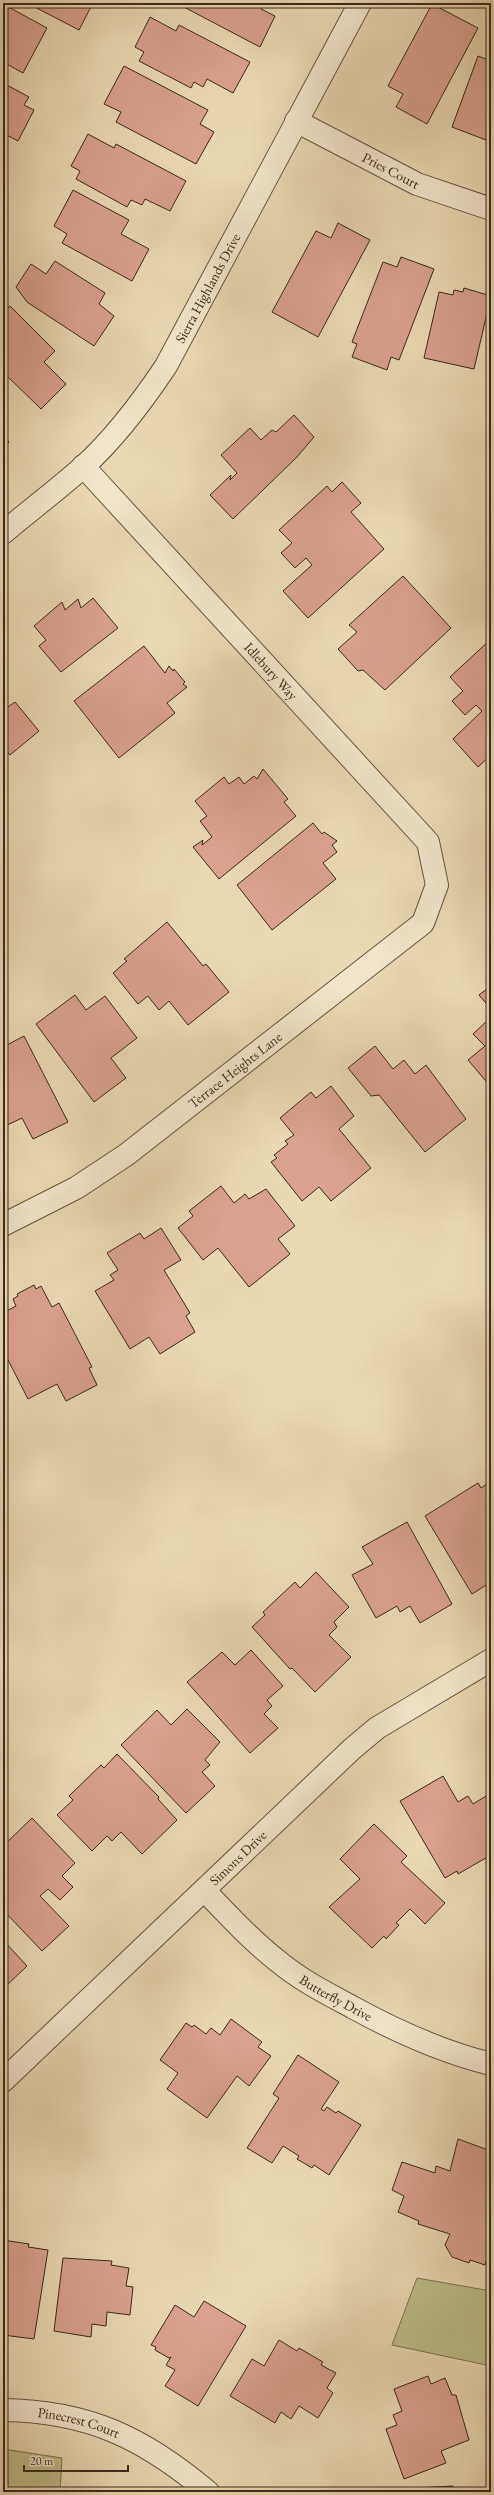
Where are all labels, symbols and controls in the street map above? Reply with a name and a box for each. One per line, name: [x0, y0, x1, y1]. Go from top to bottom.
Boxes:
street label: Pries Court: [359, 148, 423, 193]
street label: Sierra Highlands Drive: [171, 230, 245, 346]
street label: Idlebury Way: [240, 638, 302, 704]
street label: Terrace Heights Lane: [184, 1027, 286, 1112]
street label: Simons Drive: [205, 1826, 271, 1889]
street label: Butterfly Drive: [296, 1970, 376, 2025]
street label: Pinecrest Court: [37, 2403, 123, 2442]
scale bar: [24, 2447, 128, 2473]
text: 20 m: [30, 2453, 54, 2469]

